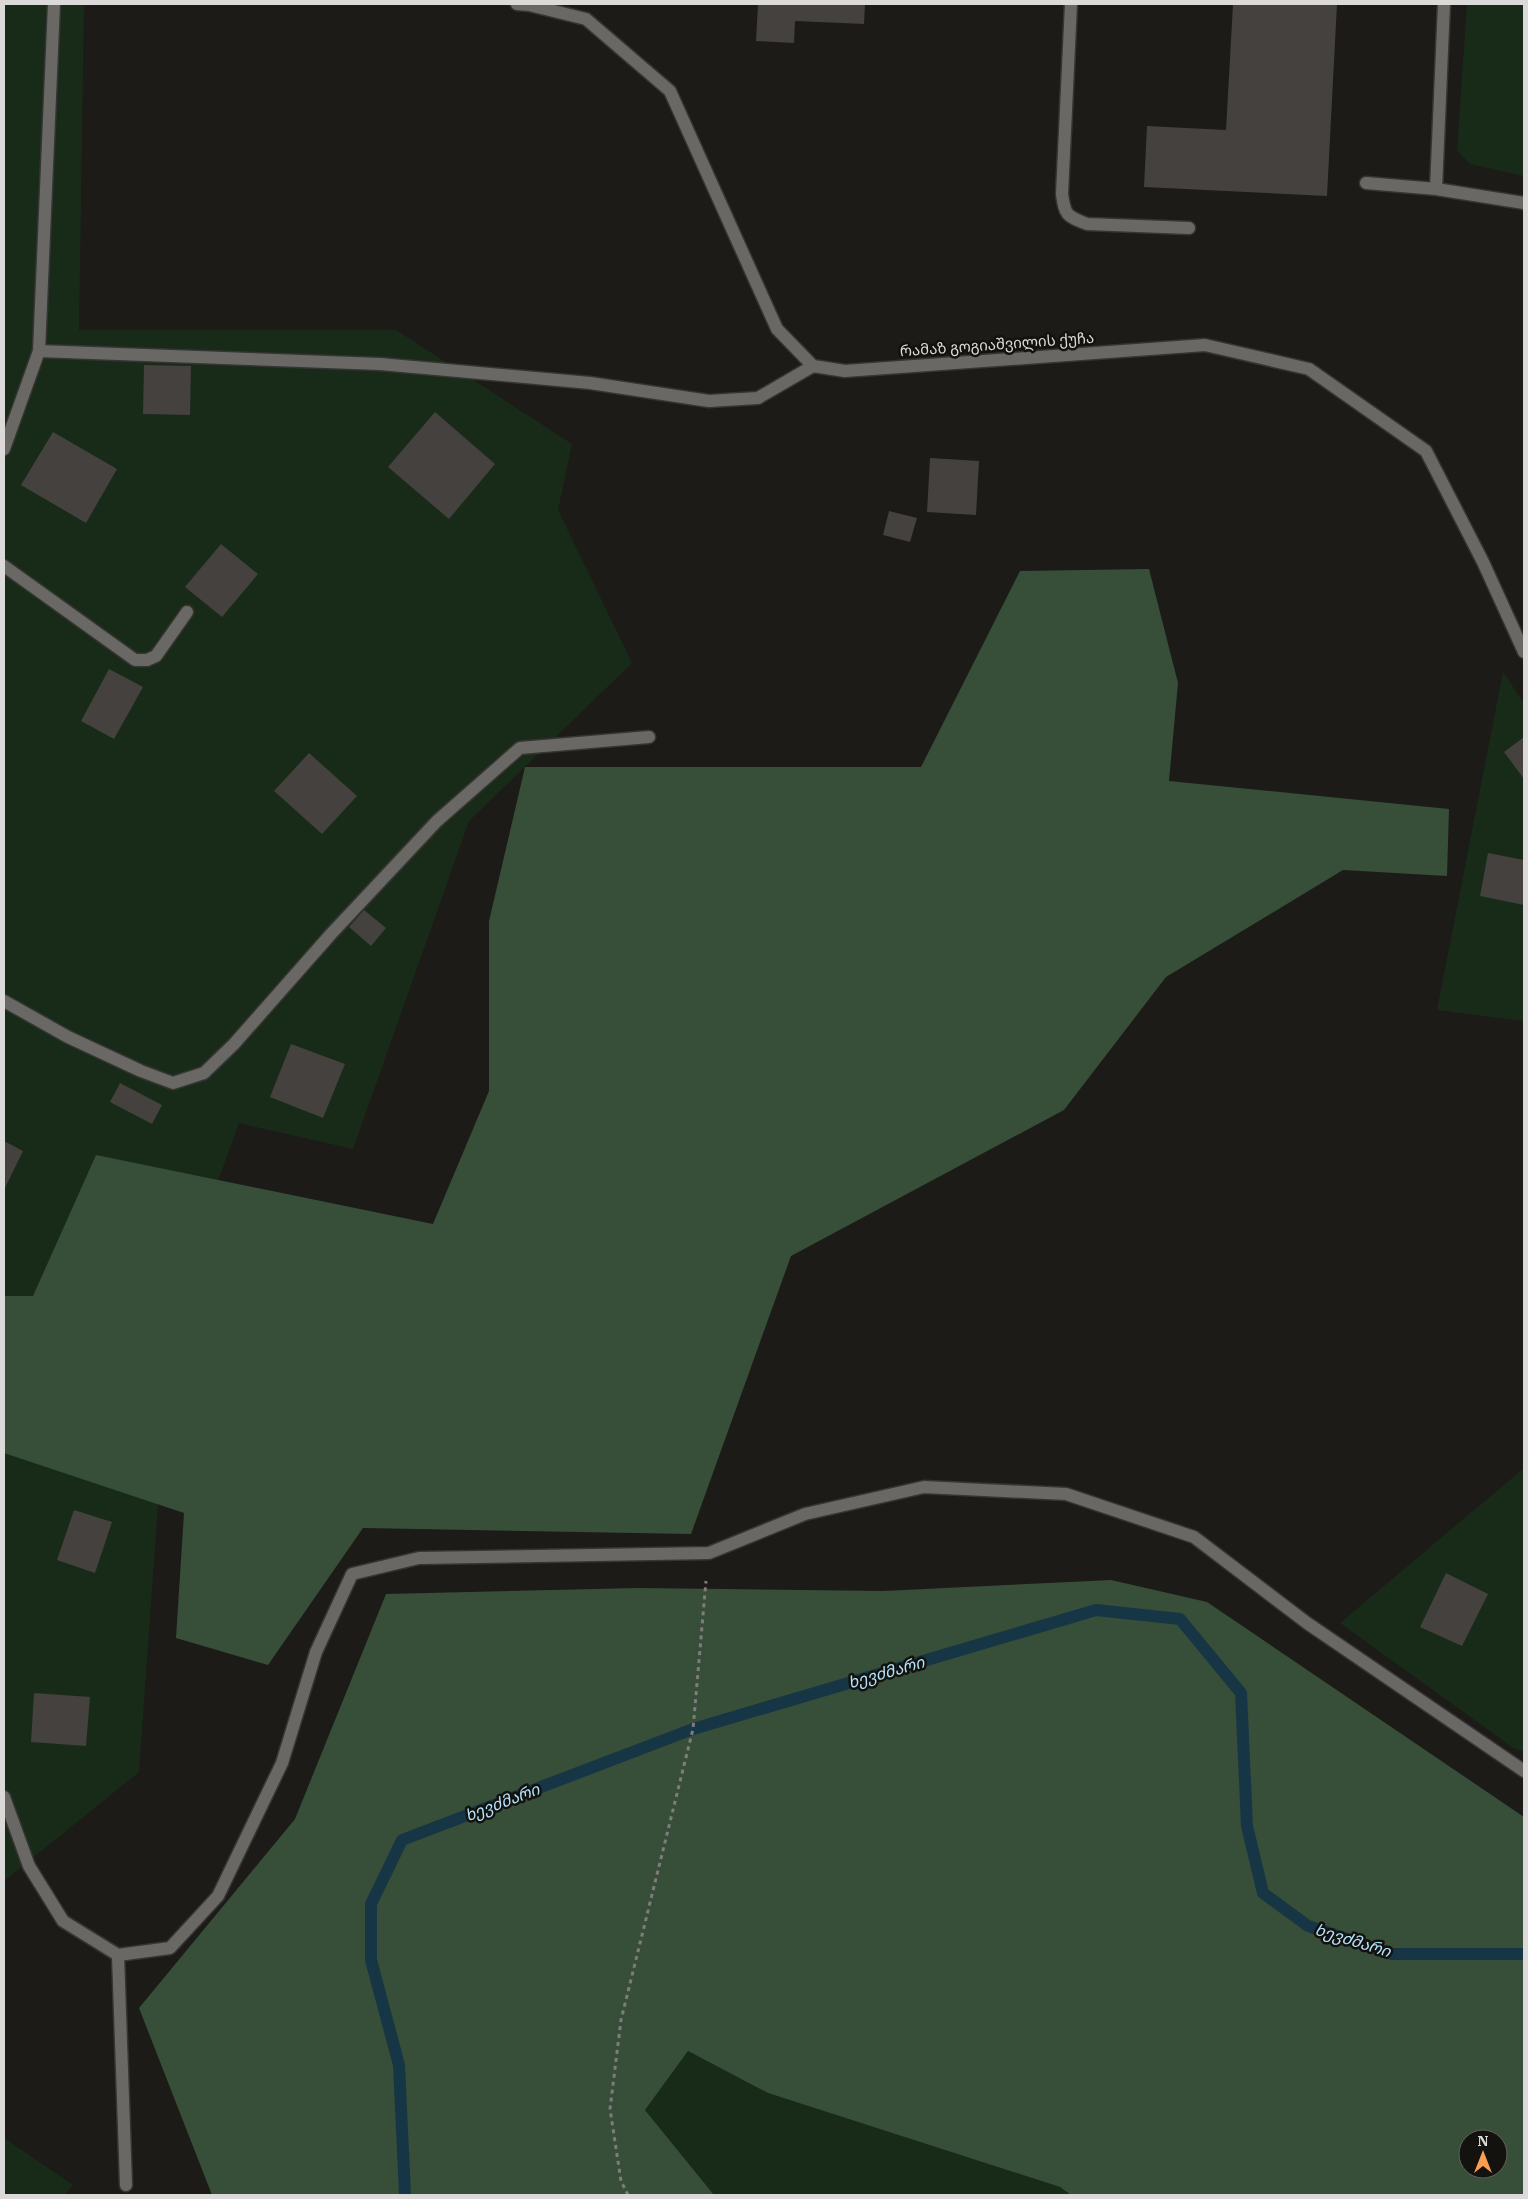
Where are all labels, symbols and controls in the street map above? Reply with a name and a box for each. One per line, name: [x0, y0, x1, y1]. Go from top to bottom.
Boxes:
street label: რამაზ გოგიაშვილის ქუჩა: [899, 328, 1095, 360]
water label: ხევძმარი: [846, 1651, 927, 1692]
water label: ხევძმარი: [462, 1778, 543, 1825]
water label: ხევძმარი: [1313, 1919, 1394, 1961]
north arrow: [1458, 2129, 1508, 2179]
text: N: [1477, 2132, 1489, 2150]

